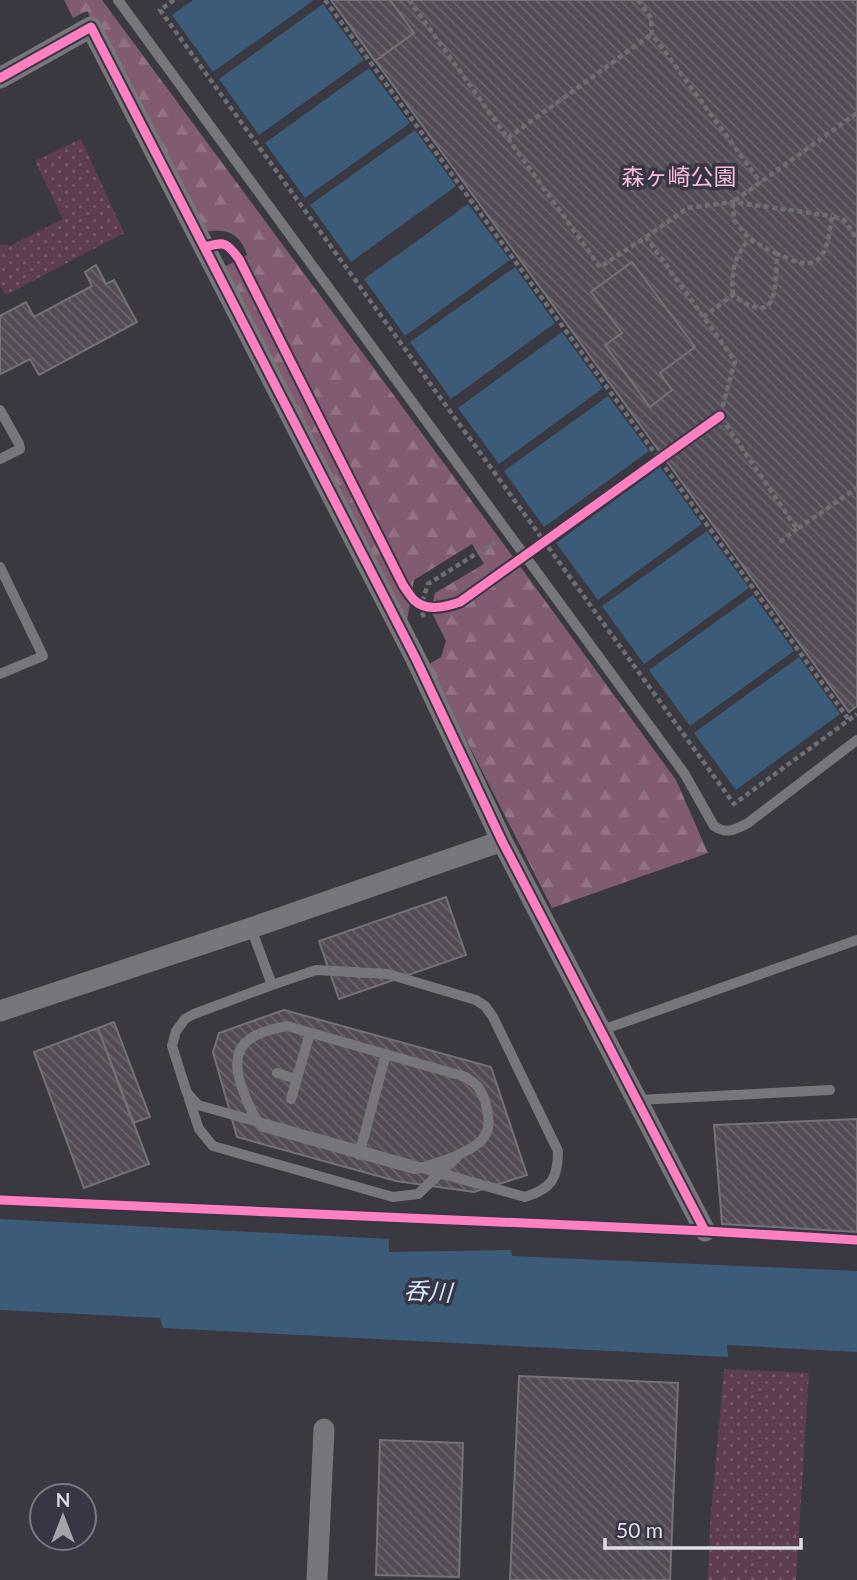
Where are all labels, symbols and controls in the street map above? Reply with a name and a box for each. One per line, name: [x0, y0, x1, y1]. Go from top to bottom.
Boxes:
park label: 森ヶ崎公園: [622, 162, 737, 190]
water label: 呑川: [403, 1275, 456, 1306]
north arrow: [28, 1482, 98, 1552]
text: N: [56, 1488, 70, 1511]
scale bar: [605, 1506, 801, 1550]
text: 50 m: [616, 1517, 663, 1542]

